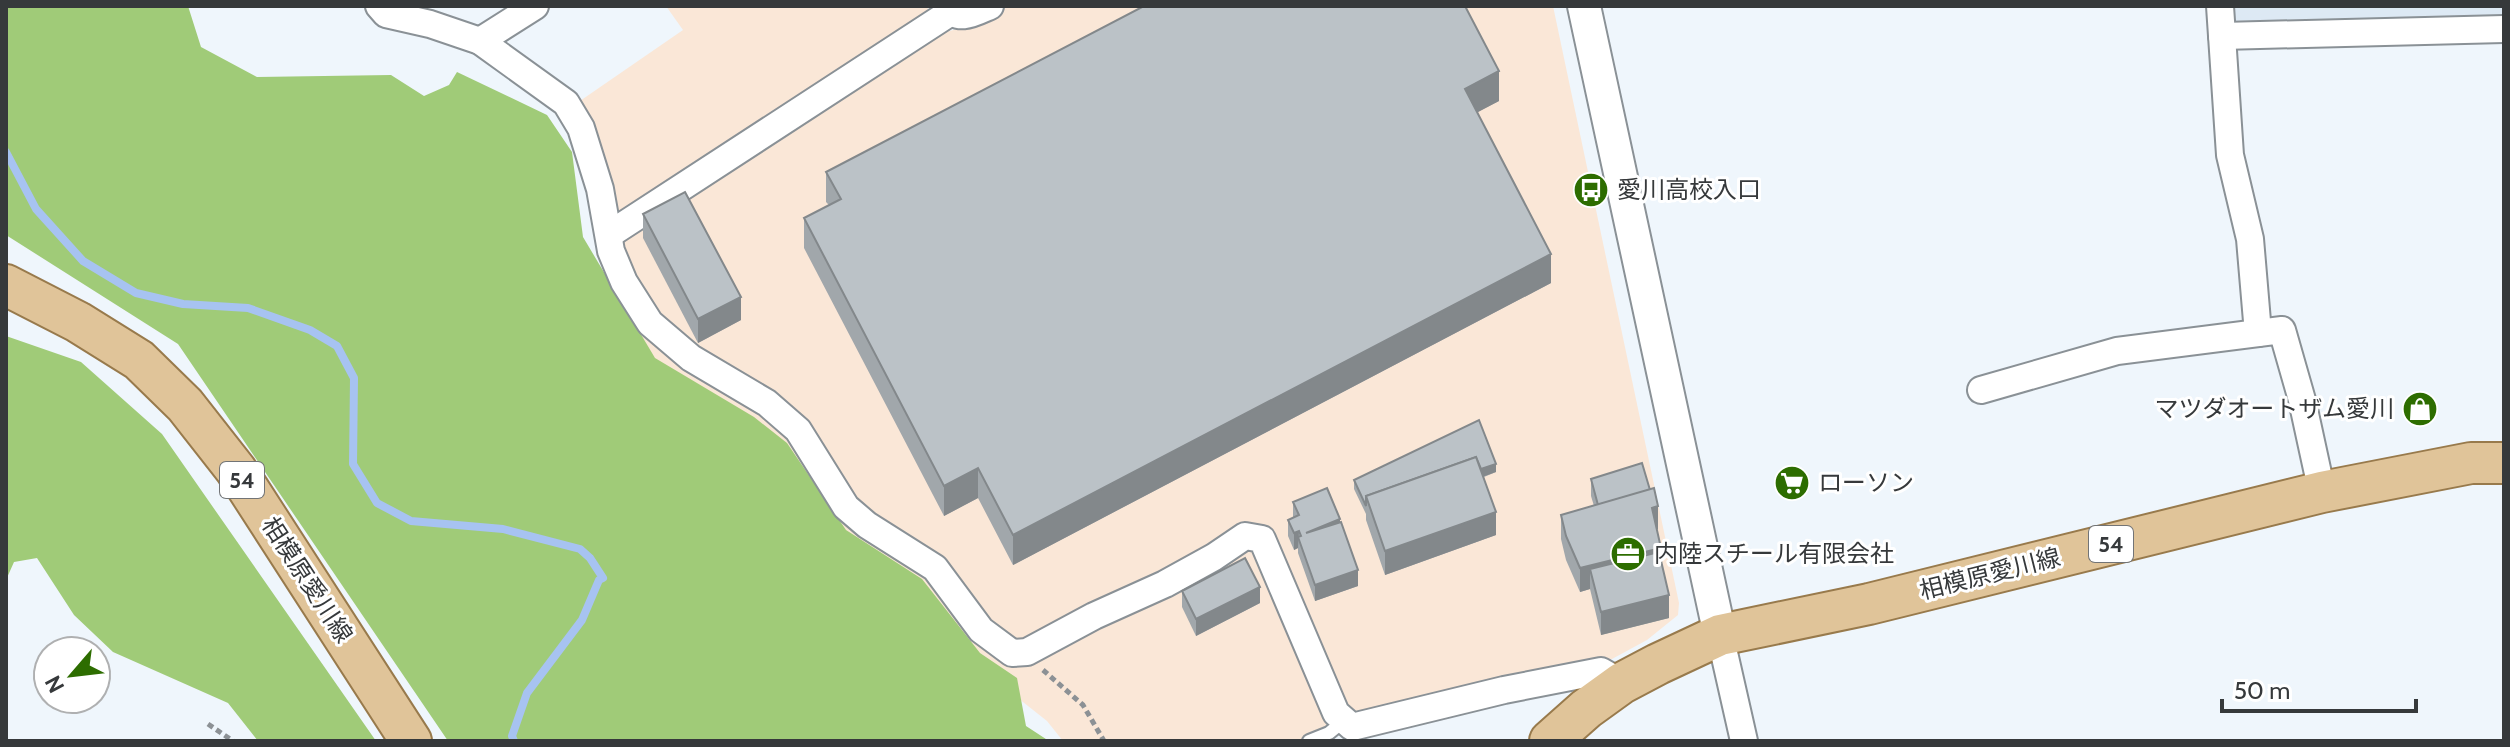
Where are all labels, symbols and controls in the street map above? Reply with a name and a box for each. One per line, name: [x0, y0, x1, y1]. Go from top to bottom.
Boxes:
bus stop icon: 愛川高校入口: [1572, 171, 1610, 209]
place label: 愛川高校入口: [1617, 175, 1761, 204]
shop icon: マツダオートザム愛川: [2401, 390, 2439, 428]
place label: マツダオートザム愛川: [2154, 394, 2394, 423]
road number: 54: [220, 462, 264, 498]
supermarket icon: ローソン: [1773, 464, 1811, 502]
place label: ローソン: [1818, 468, 1914, 497]
street label: 相模原愛川線: [256, 511, 359, 648]
road number: 54: [2089, 526, 2133, 562]
office icon: 内陸スチール有限会社: [1609, 535, 1647, 573]
place label: 内陸スチール有限会社: [1654, 539, 1894, 568]
street label: 相模原愛川線: [1917, 542, 2063, 605]
north arrow: [32, 635, 112, 715]
scale bar: [2222, 663, 2416, 713]
text: N: [39, 671, 70, 697]
text: 50 m: [2234, 676, 2290, 705]

